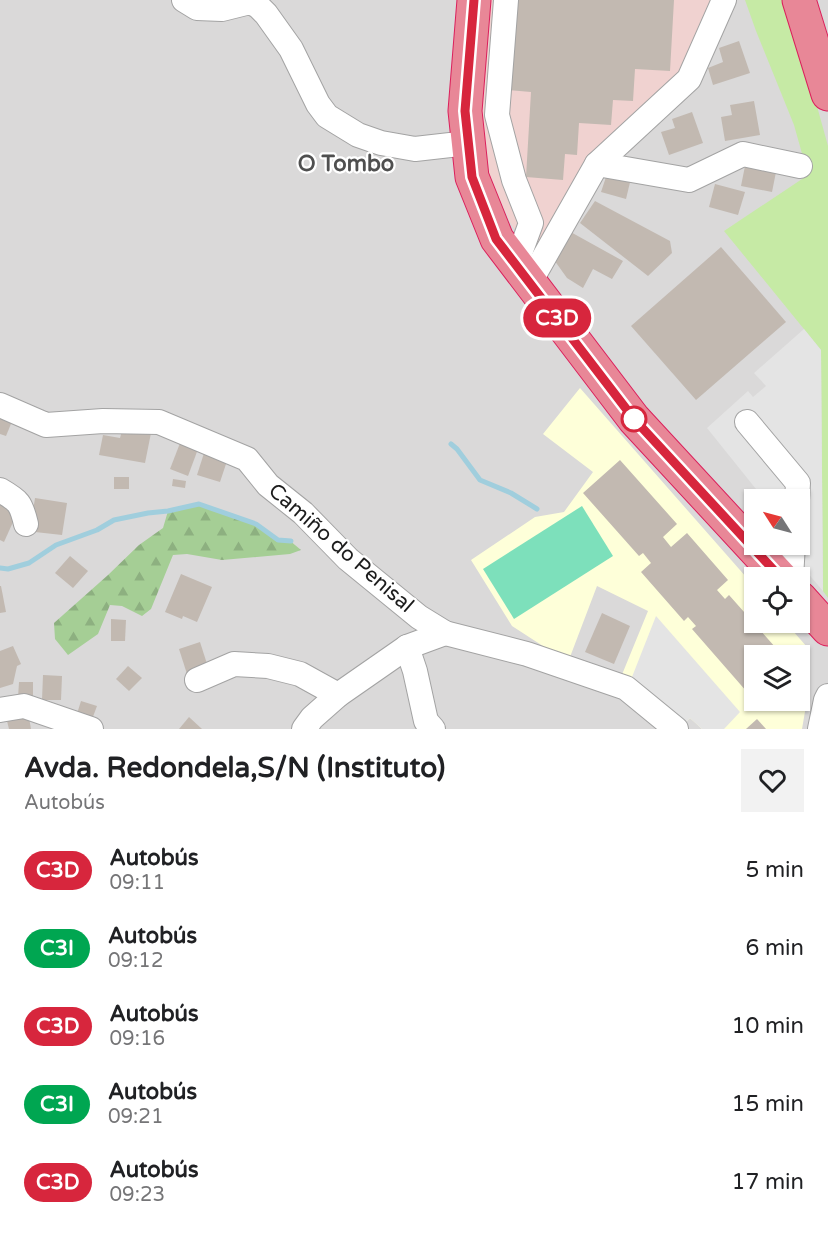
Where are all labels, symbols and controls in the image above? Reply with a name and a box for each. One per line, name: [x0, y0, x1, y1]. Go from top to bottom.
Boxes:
district label: O Tombo: [298, 151, 394, 177]
line badge: C3D: [522, 298, 592, 338]
text: C3D: [535, 306, 579, 331]
unlabelled marker: [621, 406, 647, 432]
street label: Camiño do Penisal: [263, 478, 419, 618]
north arrow: [744, 489, 810, 555]
map controls: [744, 489, 810, 711]
button: locate: [744, 567, 810, 633]
button: layers: [744, 645, 810, 711]
button: heart: [741, 749, 804, 812]
text: Avda. Redondela,S/N (Instituto): [24, 751, 445, 785]
text: Autobús: [24, 791, 105, 815]
text: Autobús: [110, 845, 199, 871]
text: 5 min: [745, 857, 804, 883]
text: C3D: [36, 858, 80, 883]
text: 09:11: [110, 871, 165, 895]
text: Autobús: [108, 923, 197, 949]
text: 6 min: [745, 935, 804, 961]
text: C3I: [40, 936, 74, 961]
text: 09:12: [108, 949, 163, 973]
text: Autobús: [110, 1001, 199, 1027]
text: 10 min: [732, 1013, 804, 1039]
text: C3D: [36, 1014, 80, 1039]
text: 09:16: [110, 1027, 165, 1051]
text: Autobús: [108, 1079, 197, 1105]
text: 15 min: [732, 1091, 804, 1117]
text: C3I: [40, 1092, 74, 1117]
text: 09:21: [108, 1105, 163, 1129]
text: Autobús: [110, 1157, 199, 1183]
text: 17 min: [732, 1169, 804, 1195]
text: C3D: [36, 1170, 80, 1195]
text: 09:23: [110, 1183, 165, 1207]

